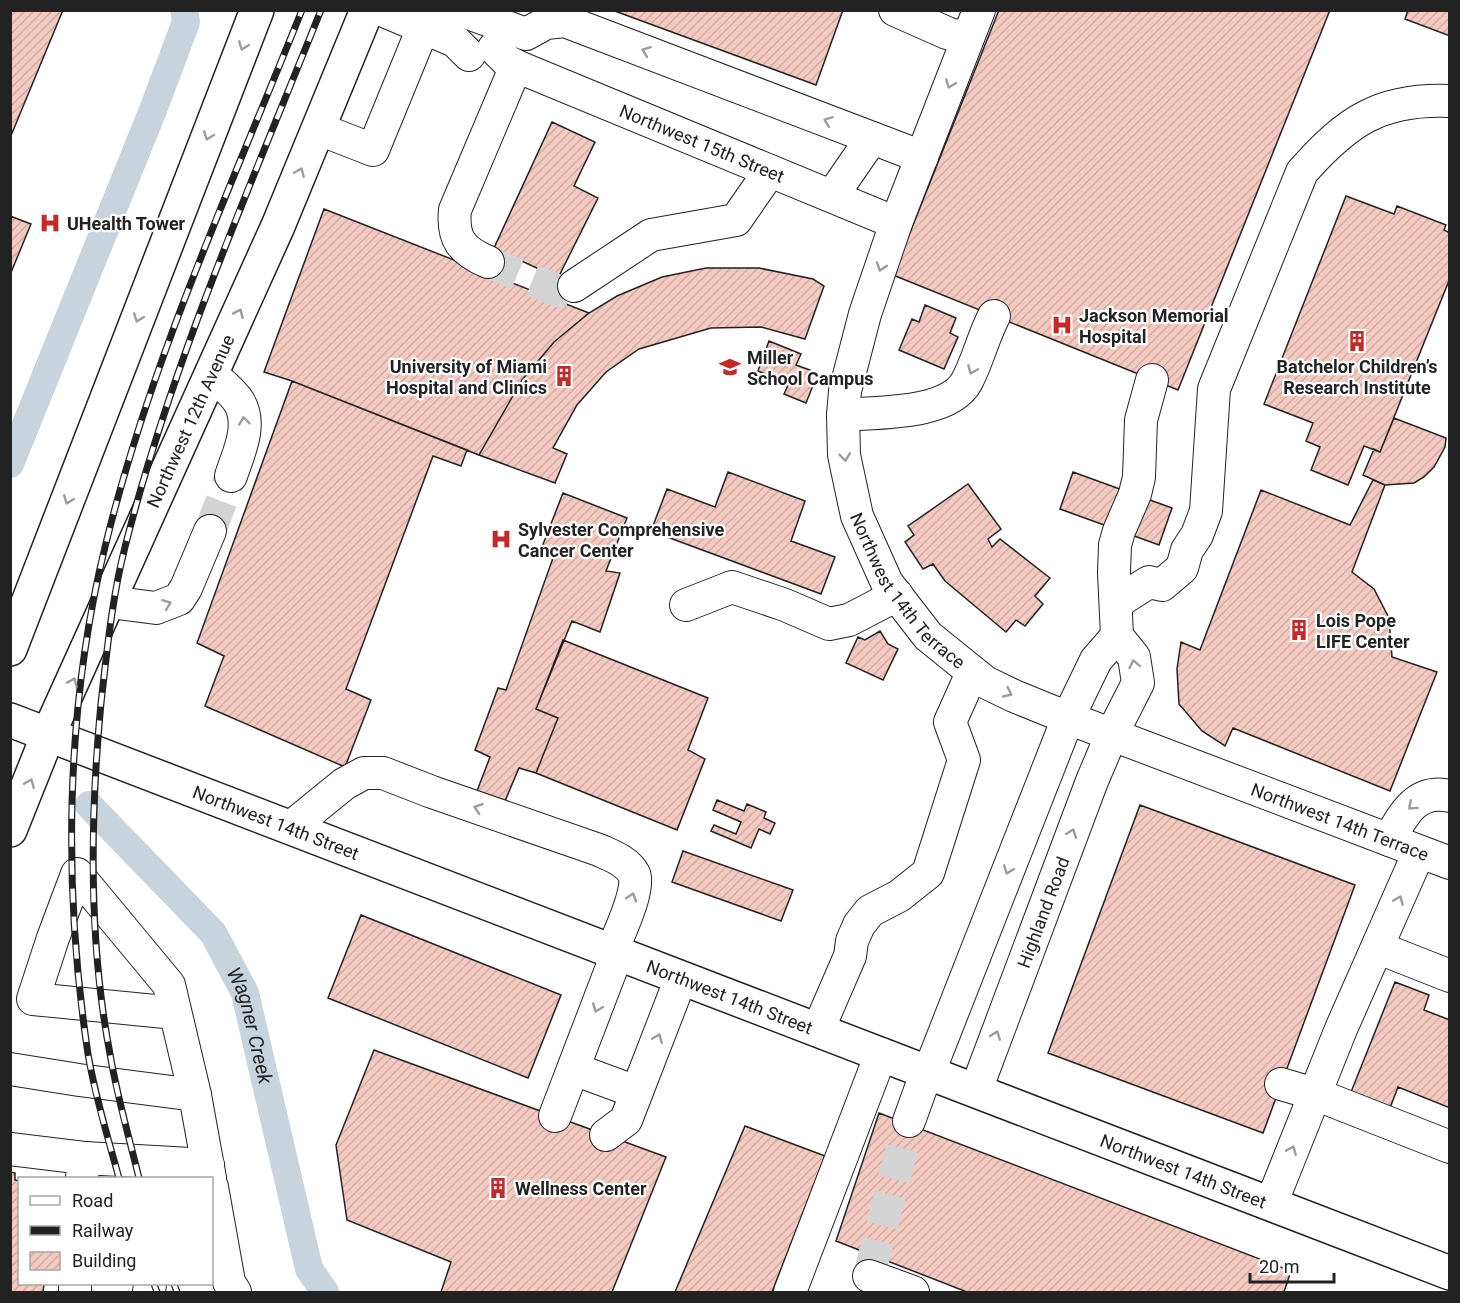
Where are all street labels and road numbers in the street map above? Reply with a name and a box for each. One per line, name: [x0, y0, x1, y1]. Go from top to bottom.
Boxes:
street label: Northwest 15th Street: [617, 100, 788, 186]
street label: Northwest 12th Avenue: [142, 331, 238, 511]
street label: Northwest 14th Terrace: [846, 509, 970, 672]
street label: Northwest 14th Terrace: [1248, 778, 1432, 865]
street label: Northwest 14th Street: [190, 781, 362, 864]
street label: Highland Road: [1012, 854, 1073, 971]
street label: Northwest 14th Street: [644, 955, 816, 1038]
street label: Northwest 14th Street: [1097, 1129, 1270, 1212]

